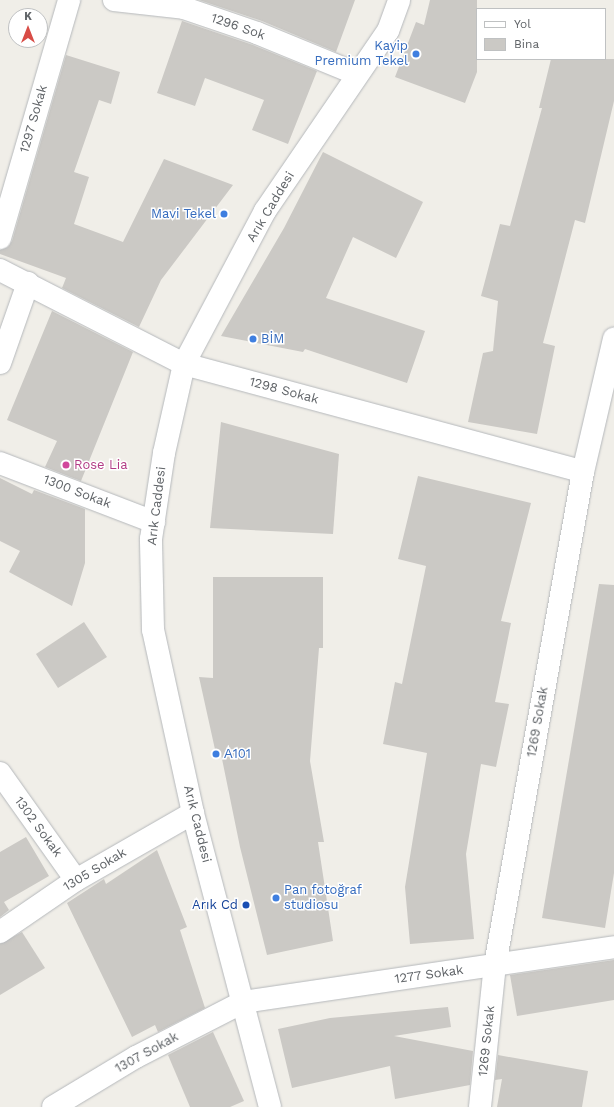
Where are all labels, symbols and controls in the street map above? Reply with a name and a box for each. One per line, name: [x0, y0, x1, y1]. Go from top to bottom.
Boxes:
north arrow: [8, 8, 48, 48]
legend: [476, 8, 606, 60]
text: K: [24, 10, 32, 23]
street label: 1296 Sok: [209, 10, 267, 44]
text: Yol: [514, 17, 531, 31]
text: Bina: [514, 37, 539, 51]
place label: Kayip Premium Tekel: [314, 39, 408, 70]
marker: Kayip Premium Tekel: [411, 49, 421, 59]
street label: 1297 Sokak: [17, 83, 51, 155]
street label: Arık Caddesi: [244, 169, 298, 245]
place label: Mavi Tekel: [151, 206, 216, 222]
marker: Mavi Tekel: [219, 209, 229, 219]
place label: BİM: [261, 331, 284, 347]
marker: BİM: [248, 334, 258, 344]
street label: 1298 Sokak: [248, 374, 320, 408]
place label: Rose Lia: [74, 457, 128, 473]
marker: Rose Lia: [61, 460, 71, 470]
street label: Arık Caddesi: [144, 466, 170, 546]
street label: 1300 Sokak: [41, 472, 113, 512]
street label: 1269 Sokak: [524, 686, 552, 758]
place label: А101: [224, 746, 251, 762]
marker: А101: [211, 749, 221, 759]
street label: Arık Caddesi: [180, 784, 214, 864]
street label: 1302 Sokak: [11, 794, 65, 860]
street label: 1305 Sokak: [61, 845, 129, 895]
place label: Pan fotoğraf studiosu: [284, 883, 362, 914]
marker: Pan fotoğraf studiosu: [271, 893, 281, 903]
place label: Arık Cd: [192, 897, 238, 913]
marker: Arık Cd: [241, 900, 251, 910]
street label: 1277 Sokak: [393, 962, 465, 988]
street label: 1269 Sokak: [476, 1005, 498, 1077]
street label: 1307 Sokak: [112, 1029, 182, 1077]

